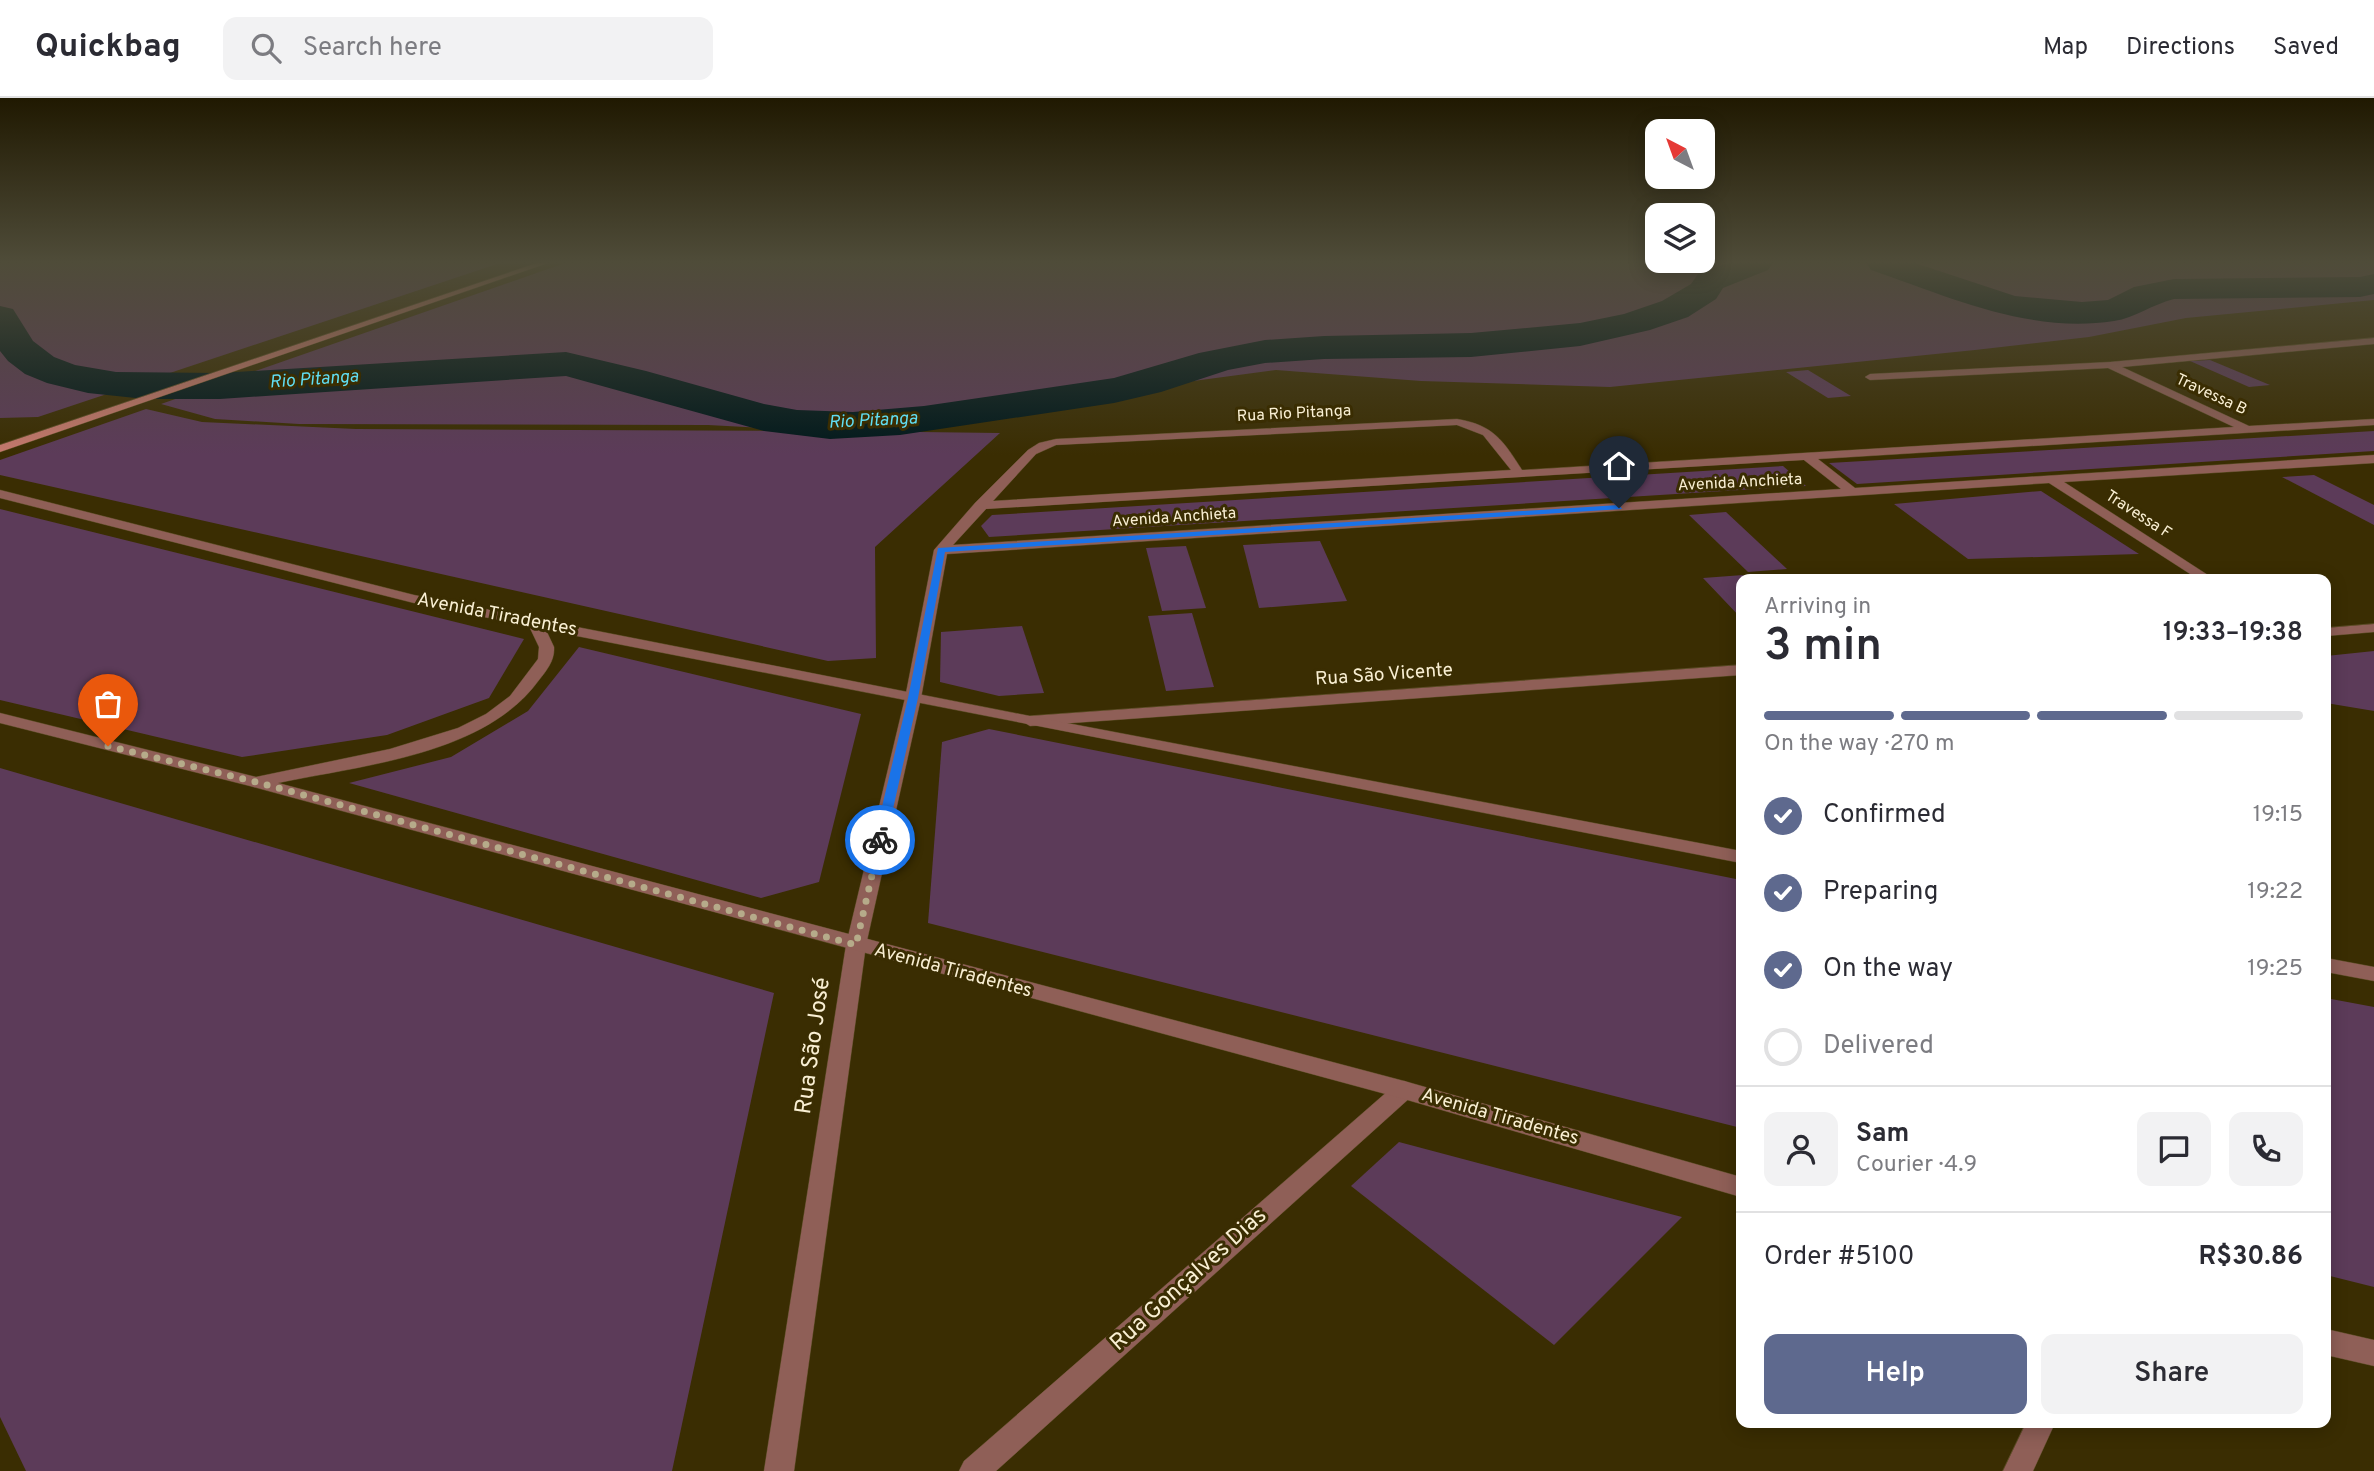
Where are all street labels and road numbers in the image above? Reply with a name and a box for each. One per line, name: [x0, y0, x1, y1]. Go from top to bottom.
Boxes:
street label: Travessa B: [2172, 370, 2250, 420]
street label: Rua Rio Pitanga: [1236, 401, 1352, 427]
street label: Avenida Anchieta: [1677, 470, 1803, 496]
street label: Travessa F: [2101, 486, 2175, 544]
street label: Avenida Anchieta: [1111, 504, 1237, 532]
street label: Avenida Tiradentes: [415, 588, 579, 642]
street label: Rua São Vicente: [1314, 658, 1454, 692]
street label: Avenida Tiradentes: [871, 938, 1035, 1004]
street label: Rua São José: [790, 976, 838, 1116]
street label: Avenida Tiradentes: [1419, 1083, 1581, 1151]
street label: Rua Gonçalves Dias: [1105, 1202, 1273, 1358]

